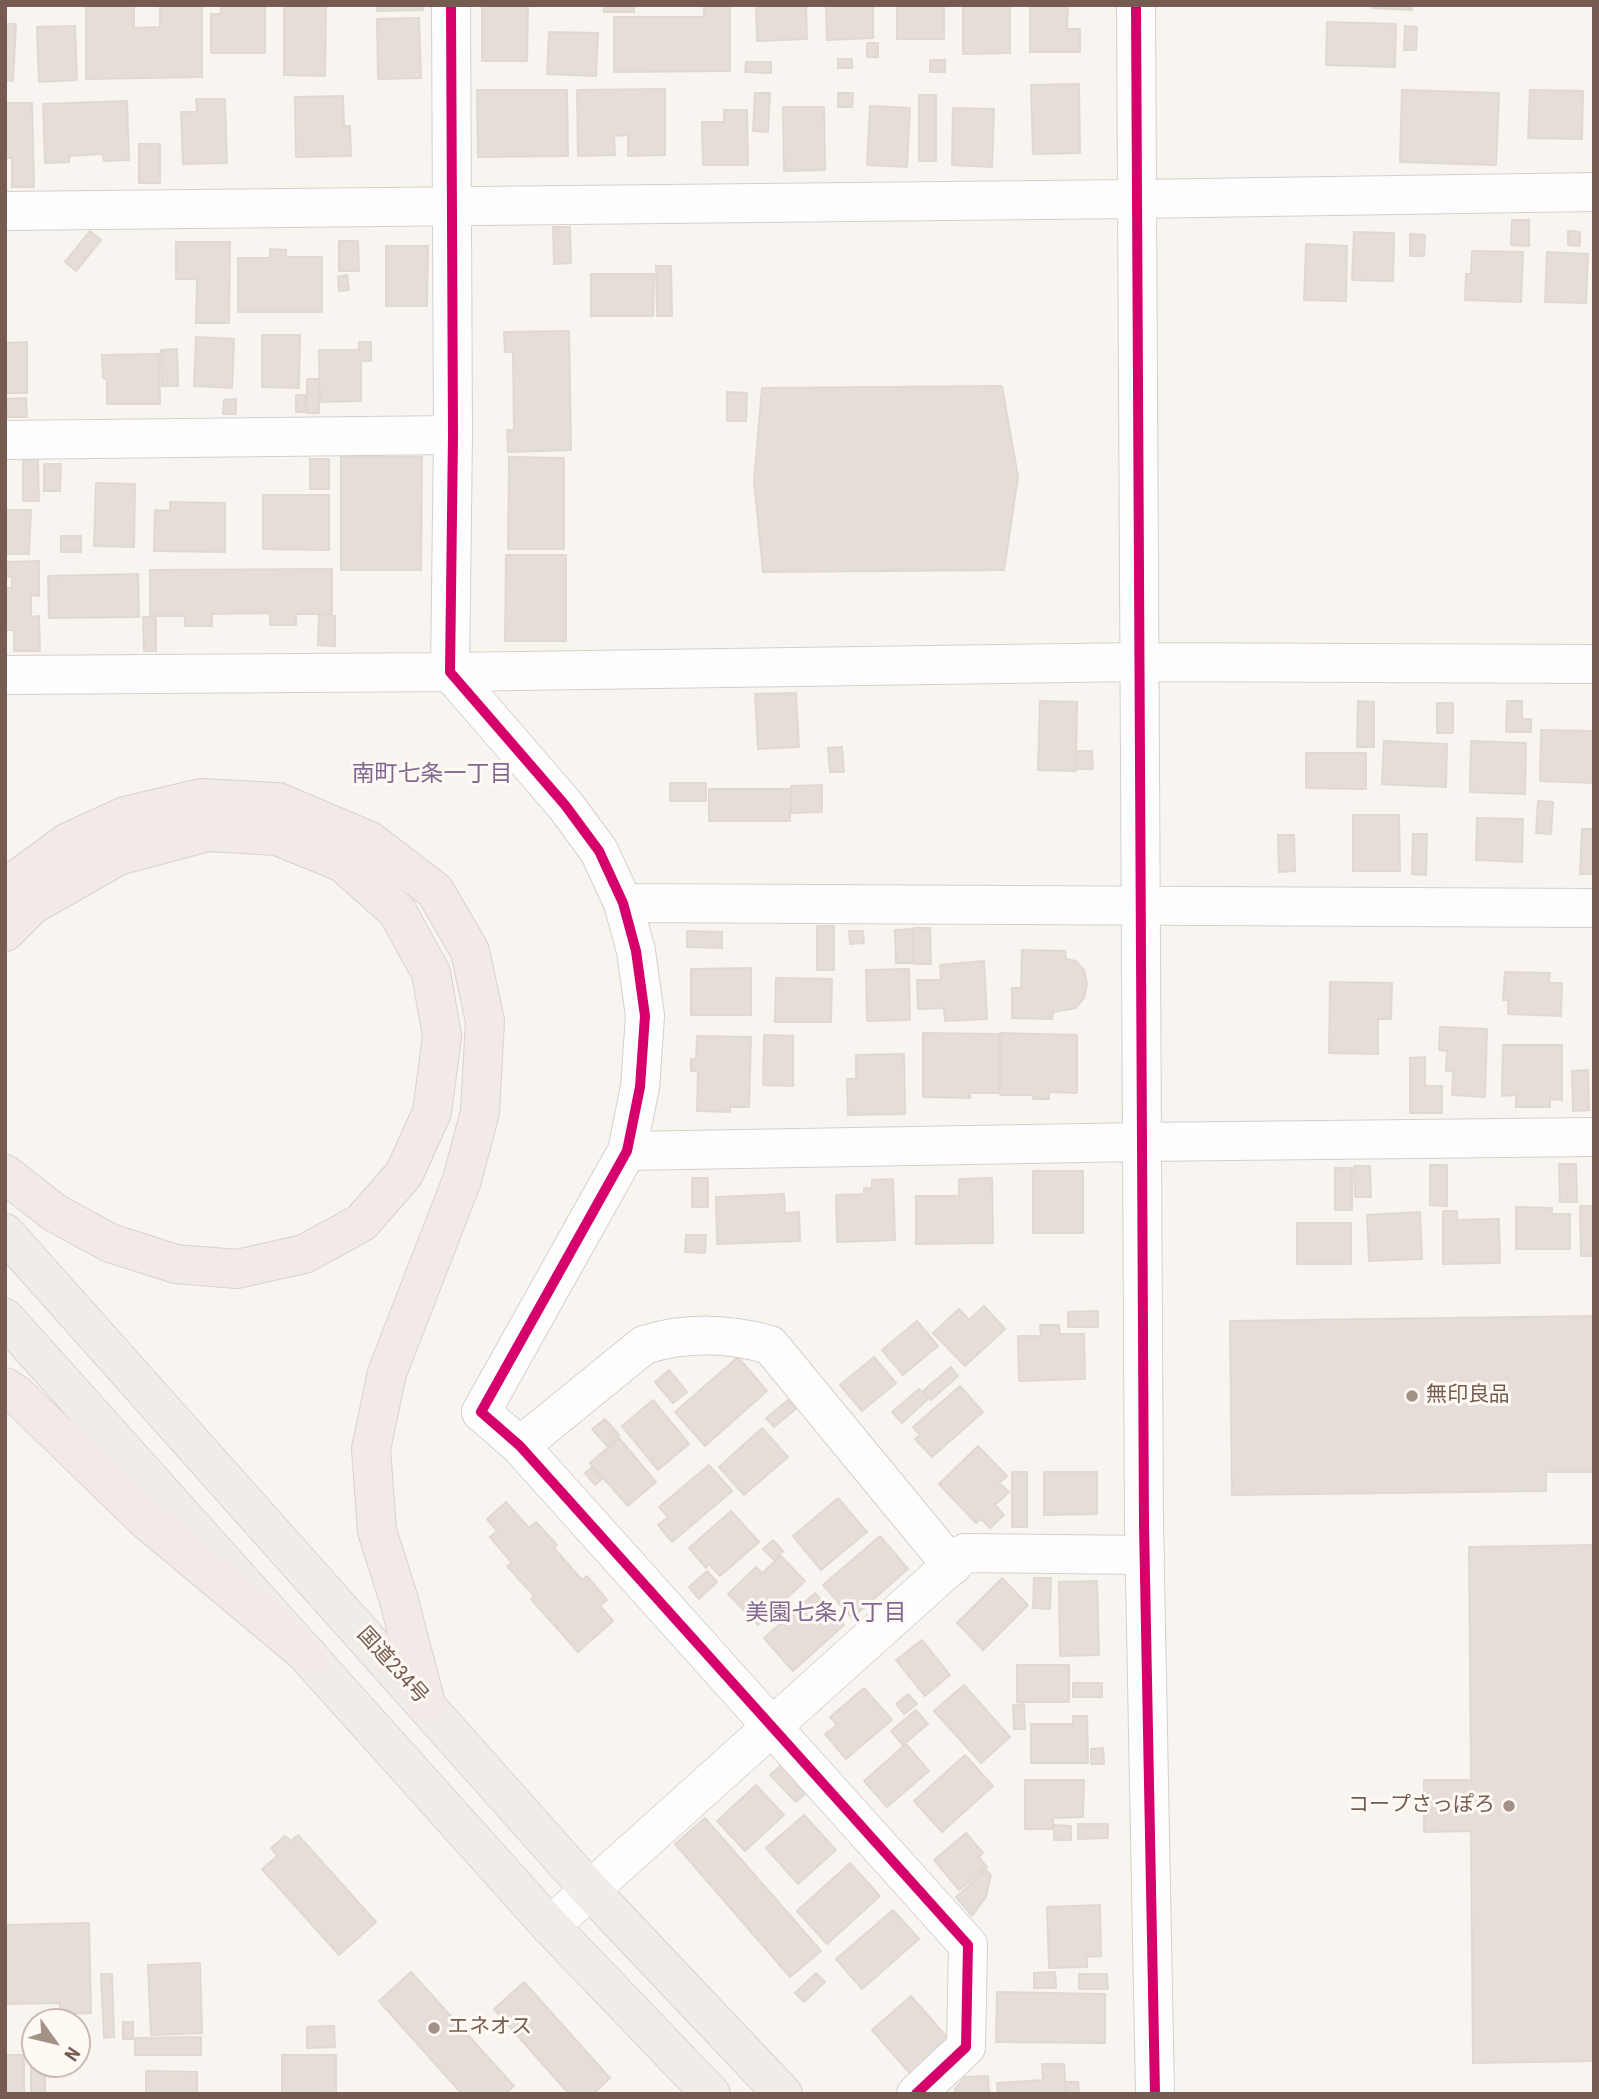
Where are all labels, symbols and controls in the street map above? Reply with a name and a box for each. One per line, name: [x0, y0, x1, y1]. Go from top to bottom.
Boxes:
district label: 南町七条一丁目: [352, 761, 512, 789]
place label: 無印良品: [1426, 1383, 1510, 1409]
marker: 無印良品: [1404, 1388, 1420, 1404]
district label: 美園七条八丁目: [746, 1600, 906, 1628]
street label: 国道234号: [351, 1623, 433, 1709]
place label: コープさっぽろ: [1348, 1793, 1495, 1819]
marker: コープさっぽろ: [1501, 1798, 1517, 1814]
north arrow: [21, 2008, 91, 2078]
place label: エネオス: [448, 2015, 532, 2041]
marker: エネオス: [426, 2020, 442, 2036]
text: N: [59, 2043, 85, 2065]

